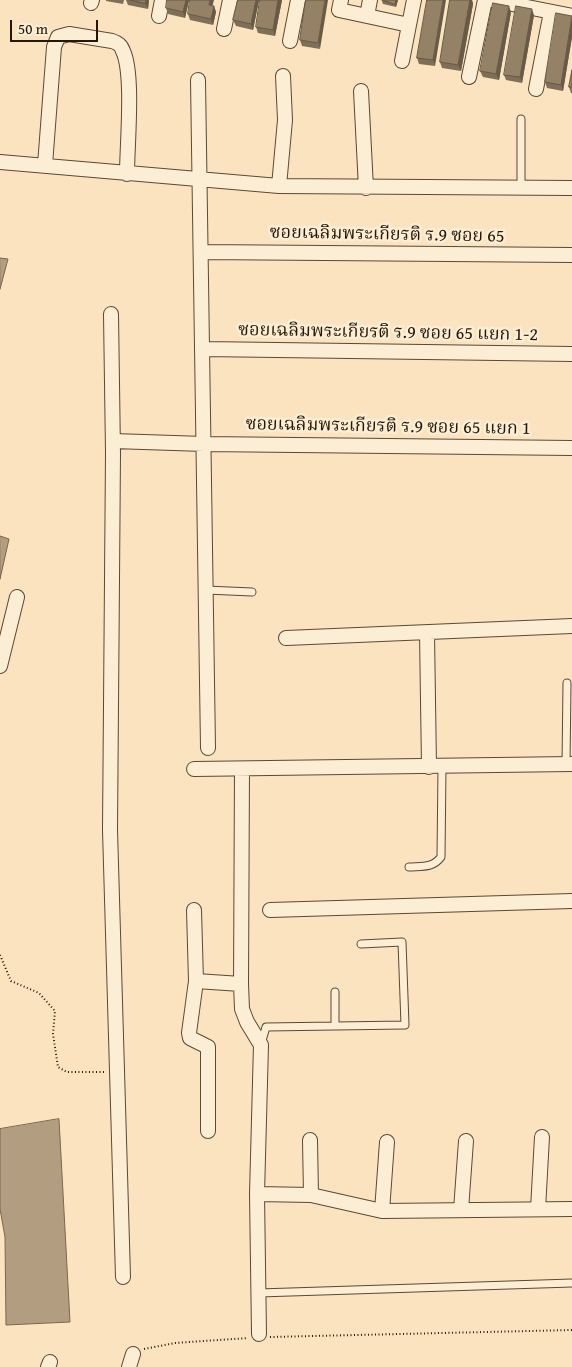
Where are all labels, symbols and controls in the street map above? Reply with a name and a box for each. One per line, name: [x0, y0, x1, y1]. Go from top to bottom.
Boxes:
scale bar: [12, 10, 100, 42]
text: 50 m: [18, 18, 48, 39]
street label: ซอยเฉลิมพระเกียรติ ร.9 ซอย 65: [269, 222, 505, 248]
street label: ซอยเฉลิมพระเกียรติ ร.9 ซอย 65 แยก 1-2: [238, 320, 538, 346]
street label: ซอยเฉลิมพระเกียรติ ร.9 ซอย 65 แยก 1: [245, 414, 531, 440]

